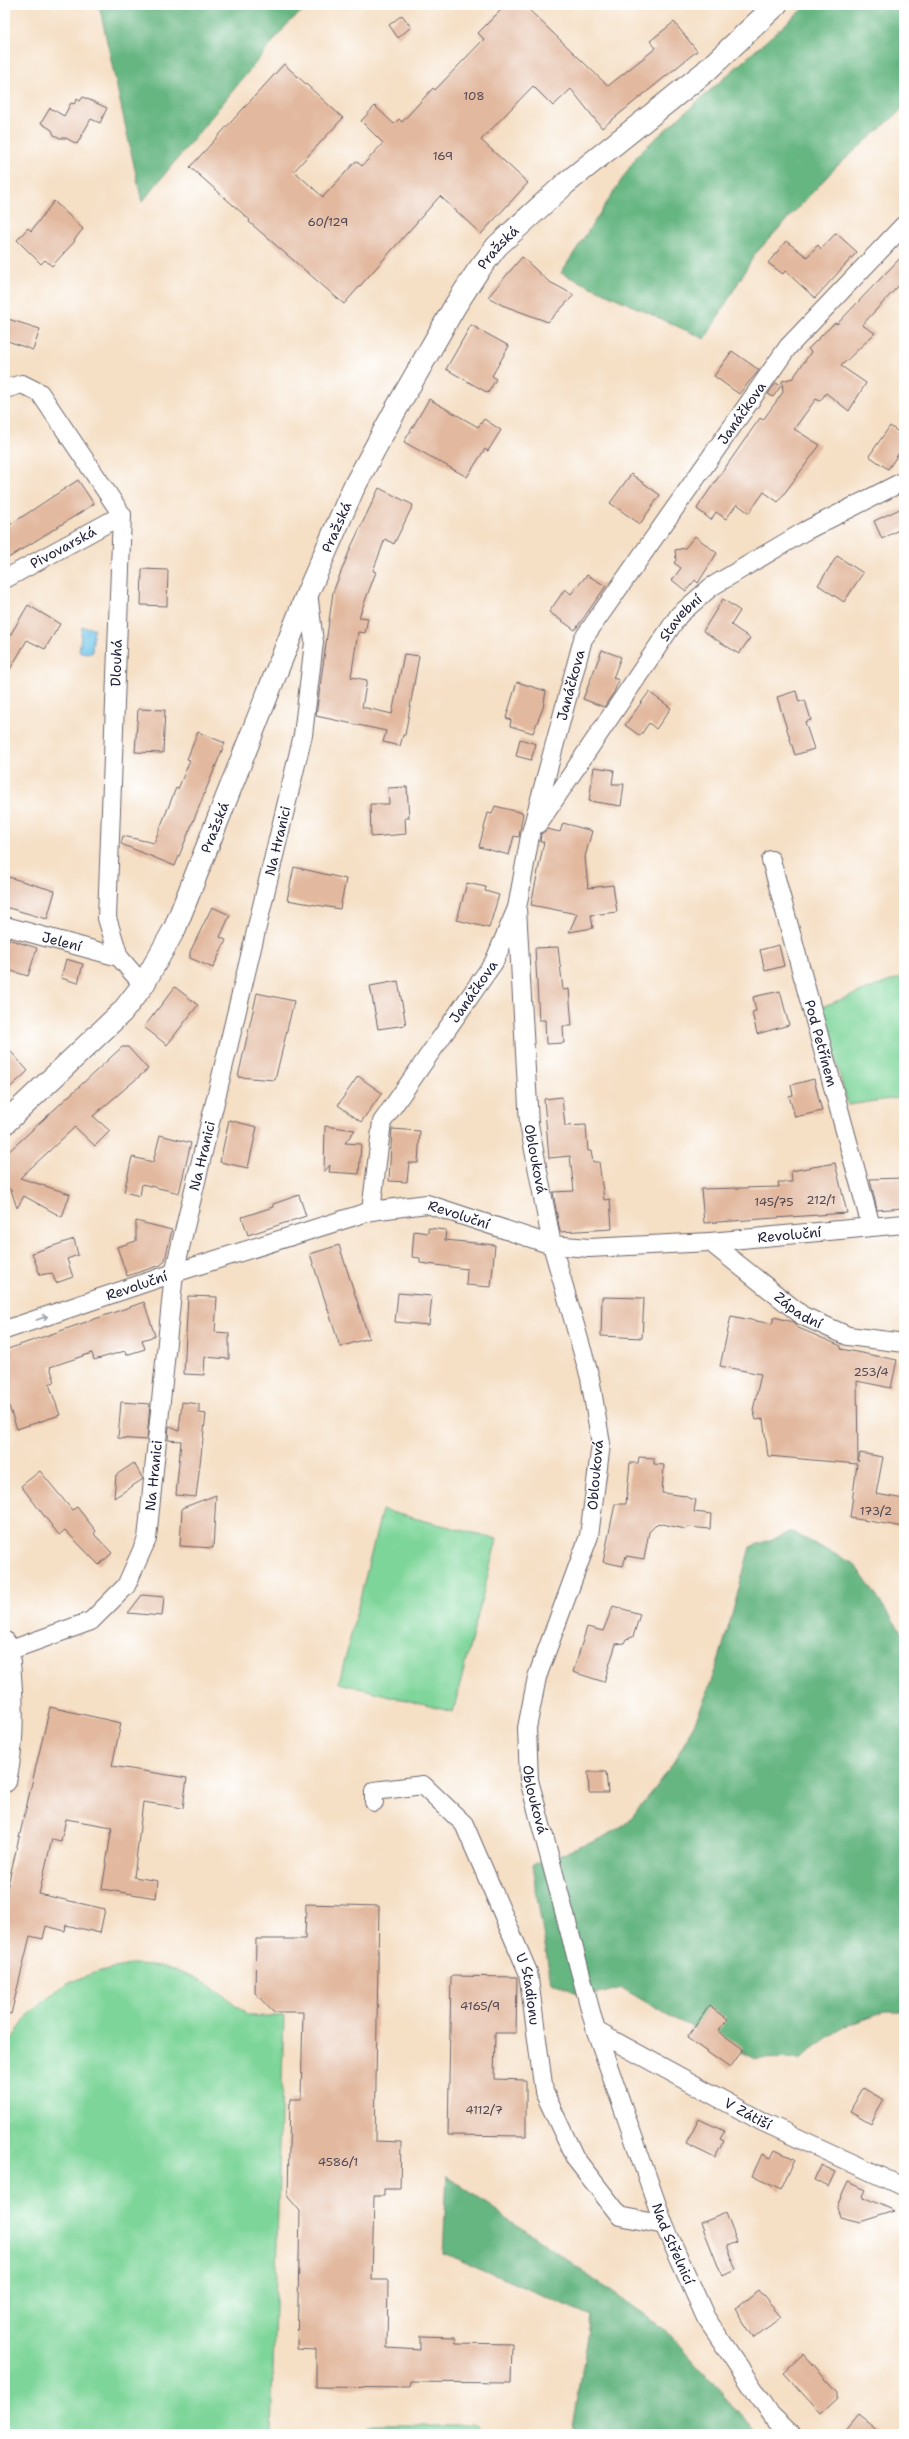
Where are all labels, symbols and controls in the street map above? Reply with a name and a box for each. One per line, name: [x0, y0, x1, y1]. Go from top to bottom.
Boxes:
house number: 108: [463, 88, 485, 104]
house number: 169: [433, 148, 453, 164]
house number: 60/129: [308, 214, 348, 230]
street label: Pražská: [473, 221, 523, 273]
street label: Janáčkova: [713, 378, 770, 448]
street label: Pražská: [317, 499, 355, 555]
street label: Pivovarská: [27, 522, 99, 573]
street label: Stavební: [655, 590, 706, 645]
street label: Dlouhá: [106, 639, 126, 687]
street label: Janáčkova: [552, 648, 589, 723]
street label: Pražská: [197, 799, 233, 856]
street label: Na Hranici: [261, 804, 295, 878]
street label: Jelení: [40, 927, 84, 955]
street label: Janáčkova: [445, 956, 502, 1026]
street label: Pod Petřínem: [801, 998, 842, 1089]
street label: Na Hranici: [185, 1119, 219, 1193]
street label: Oblouková: [520, 1123, 551, 1196]
house number: 212/1: [806, 1192, 836, 1208]
house number: 145/75: [754, 1194, 794, 1210]
street label: Revoluční: [426, 1196, 492, 1233]
street label: Revoluční: [757, 1223, 822, 1247]
street label: Revoluční: [104, 1267, 170, 1304]
street label: Západní: [771, 1288, 825, 1333]
one-way arrow: [35, 1314, 48, 1321]
house number: 253/4: [853, 1364, 889, 1380]
street label: Na Hranici: [141, 1439, 166, 1512]
street label: Oblouková: [583, 1439, 607, 1511]
house number: 173/2: [860, 1503, 892, 1519]
street label: Oblouková: [519, 1765, 552, 1836]
street label: U Stadionu: [512, 1950, 544, 2026]
house number: 4165/9: [460, 1998, 500, 2014]
street label: V Zátiší: [721, 2094, 774, 2134]
house number: 4112/7: [465, 2102, 503, 2118]
house number: 4586/1: [318, 2154, 358, 2170]
street label: Nad Střelnicí: [648, 2201, 699, 2287]

